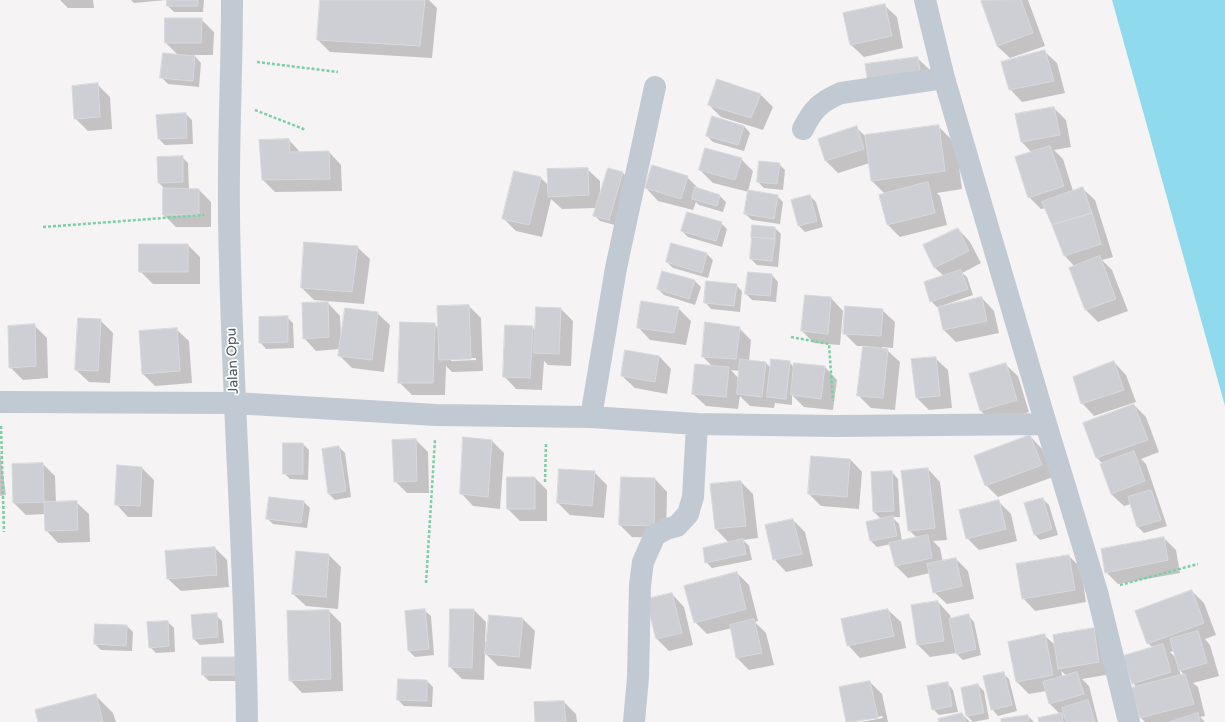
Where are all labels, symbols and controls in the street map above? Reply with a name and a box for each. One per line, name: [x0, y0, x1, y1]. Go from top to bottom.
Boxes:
street label: Jalan Opu: [223, 327, 243, 395]

